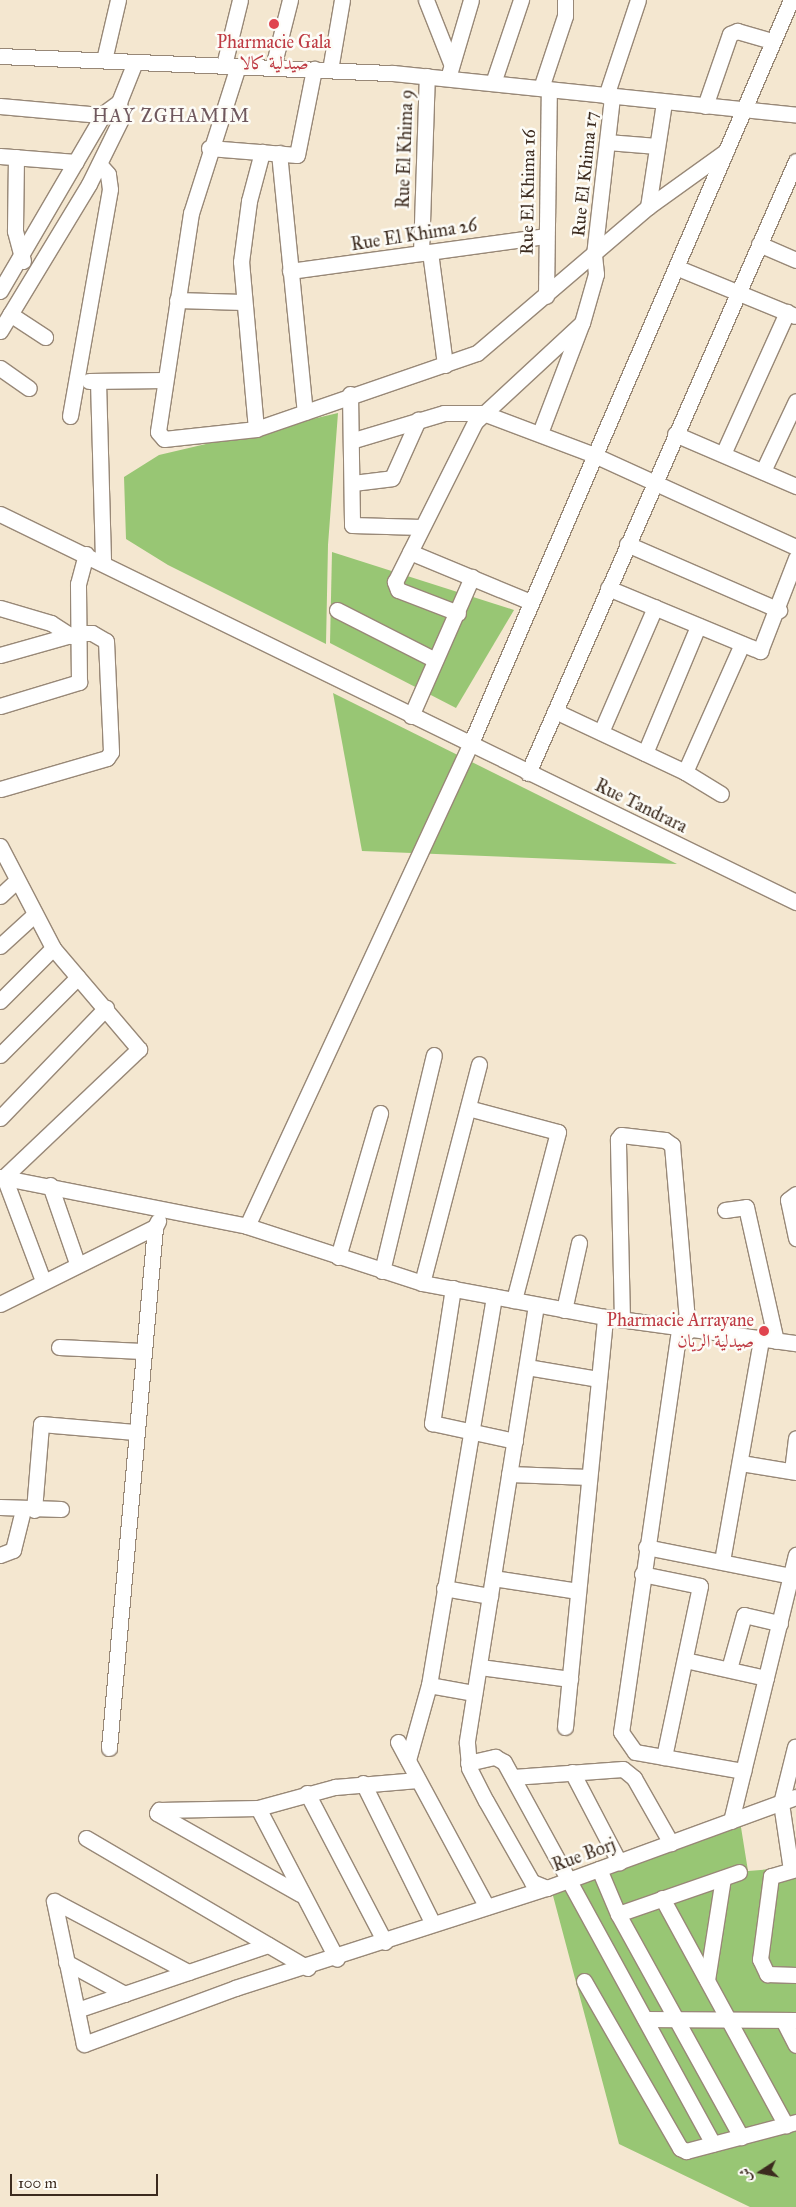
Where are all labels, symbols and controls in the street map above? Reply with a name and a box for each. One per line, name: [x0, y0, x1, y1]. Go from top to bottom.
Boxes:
marker: Pharmacie Gala صيدلية كالا: [268, 18, 280, 30]
place label: Pharmacie Gala صيدلية كالا: [217, 32, 331, 74]
street label: Rue El Khima 9: [392, 89, 418, 209]
district label: HAY ZGHAMIM: [91, 105, 251, 127]
street label: Rue El Khima 17: [568, 110, 602, 238]
street label: Rue El Khima 16: [516, 129, 540, 255]
street label: Rue El Khima 26: [349, 214, 479, 256]
street label: Rue Tandrara: [591, 774, 691, 838]
place label: Pharmacie Arrayane صيدلية الريان: [607, 1310, 754, 1352]
marker: Pharmacie Arrayane صيدلية الريان: [758, 1325, 770, 1337]
street label: Rue Borj: [549, 1834, 619, 1876]
north arrow: [736, 2147, 786, 2197]
scale bar: [12, 2164, 160, 2196]
text: ش: [736, 2167, 755, 2183]
text: 100 m: [18, 2174, 57, 2192]

